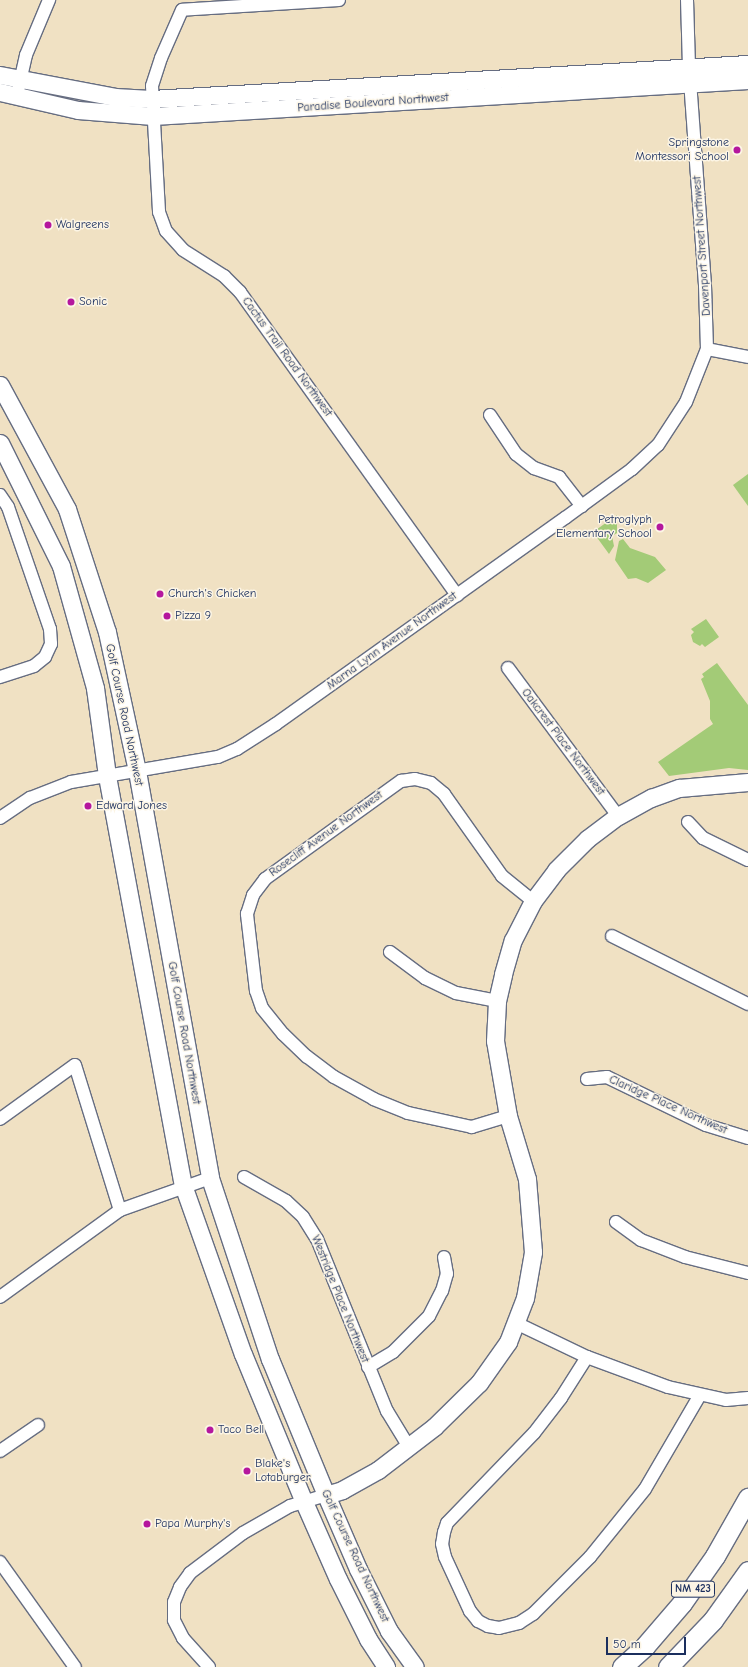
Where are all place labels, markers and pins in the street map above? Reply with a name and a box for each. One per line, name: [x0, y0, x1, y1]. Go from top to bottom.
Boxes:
place label: Springstone Montessori School: [635, 136, 729, 164]
marker: Springstone Montessori School: [732, 145, 742, 155]
place label: Walgreens: [56, 218, 109, 232]
marker: Walgreens: [43, 220, 53, 230]
place label: Sonic: [79, 295, 107, 309]
marker: Sonic: [66, 297, 76, 307]
place label: Petroglyph Elementary School: [556, 513, 652, 541]
marker: Petroglyph Elementary School: [655, 522, 665, 532]
place label: Church's Chicken: [168, 587, 256, 601]
marker: Church's Chicken: [155, 589, 165, 599]
place label: Pizza 9: [175, 609, 211, 623]
marker: Pizza 9: [162, 611, 172, 621]
place label: Edward Jones: [96, 799, 167, 813]
marker: Edward Jones: [83, 801, 93, 811]
place label: Taco Bell: [218, 1423, 264, 1437]
marker: Taco Bell: [205, 1425, 215, 1435]
place label: Blake's Lotaburger: [255, 1457, 310, 1485]
marker: Blake's Lotaburger: [242, 1466, 252, 1476]
place label: Papa Murphy's: [155, 1517, 230, 1531]
marker: Papa Murphy's: [142, 1519, 152, 1529]

